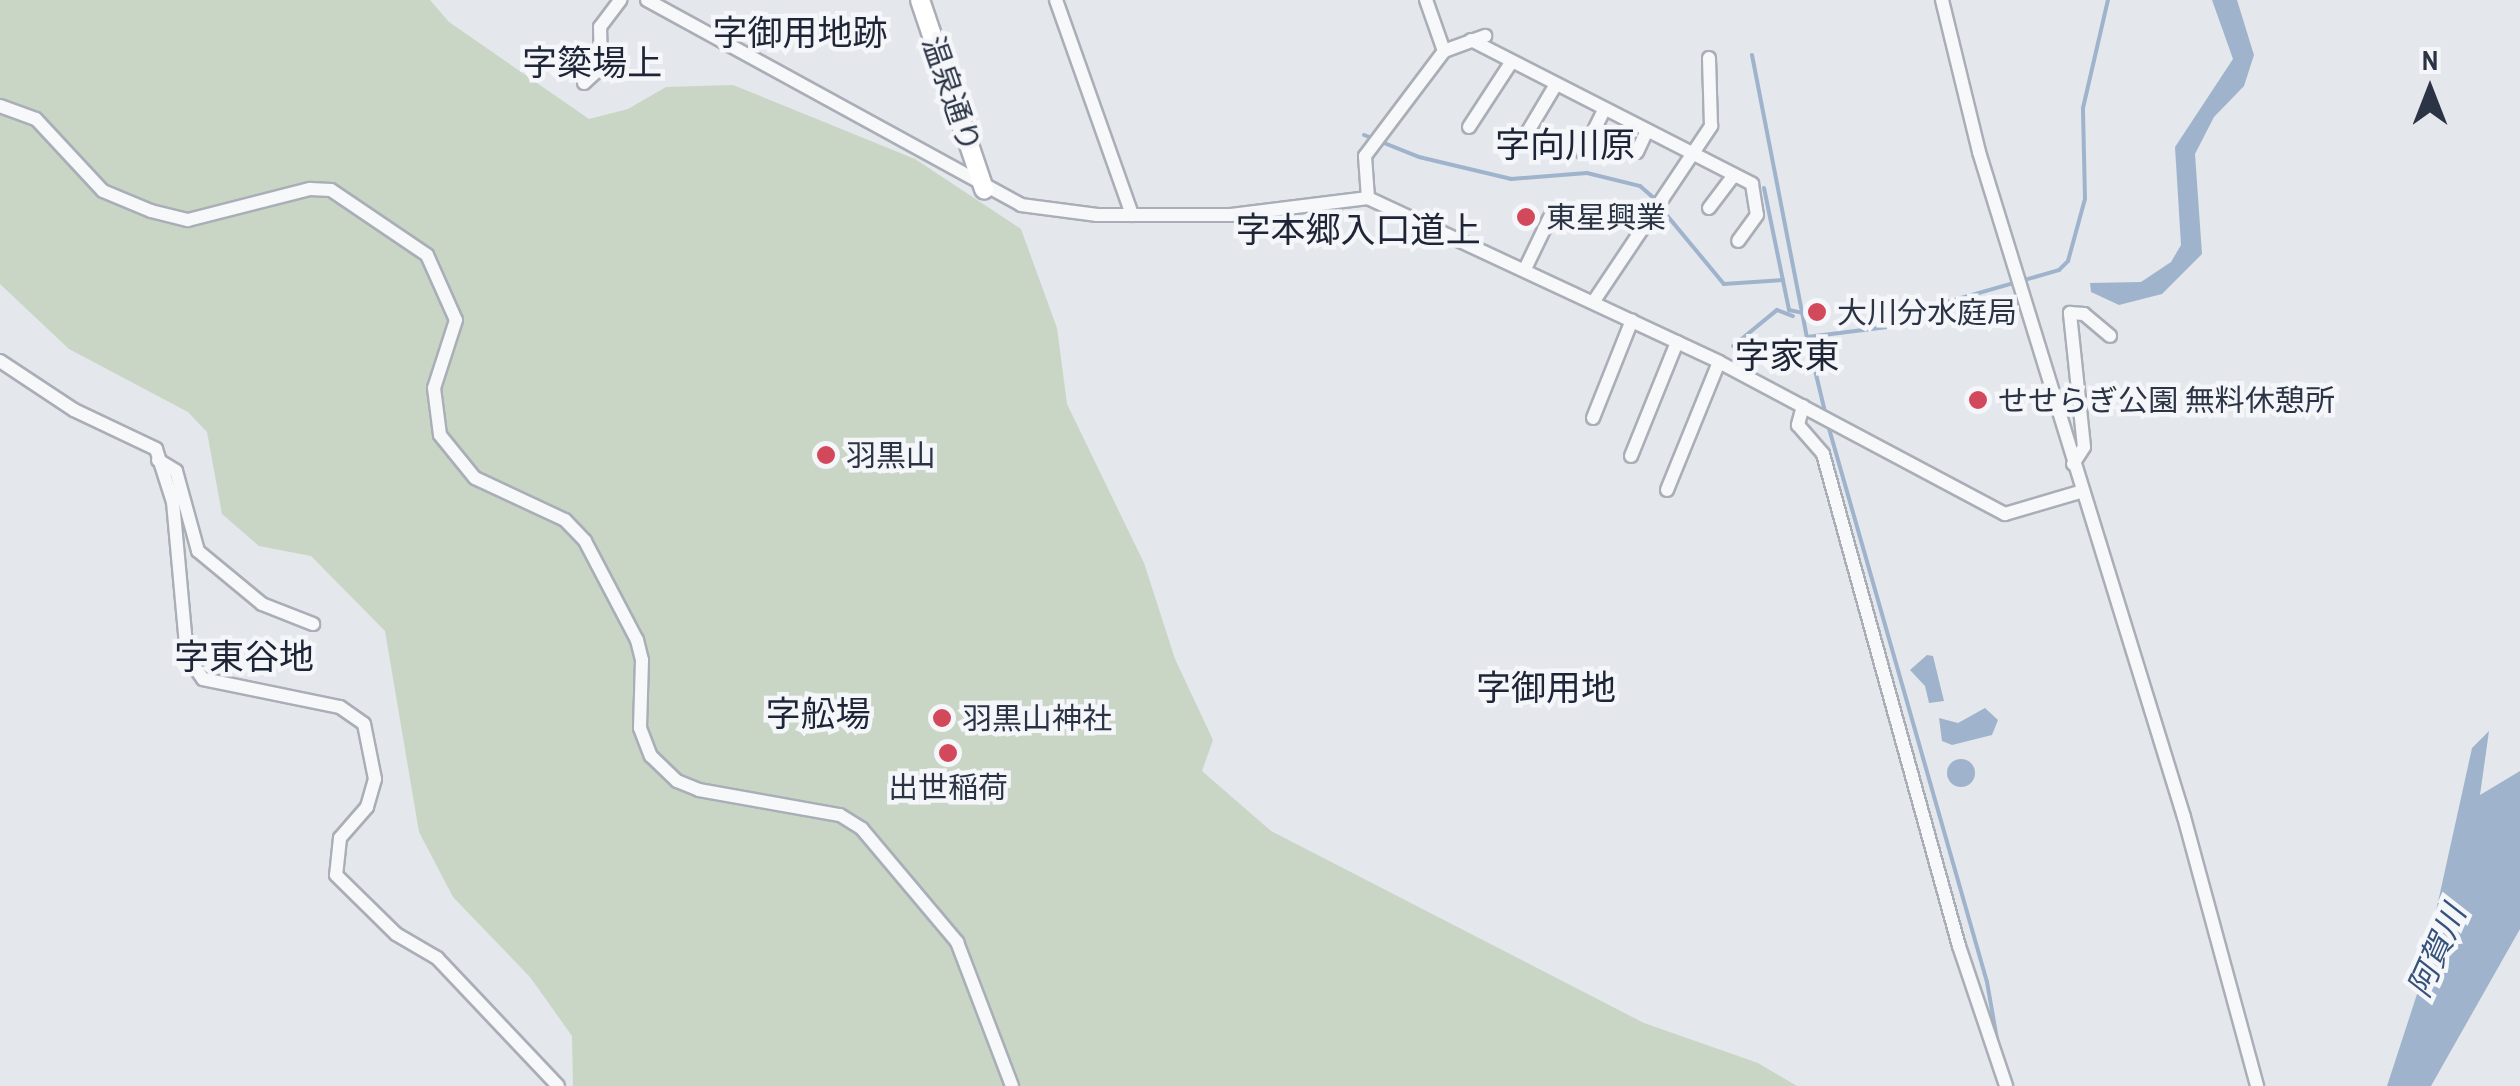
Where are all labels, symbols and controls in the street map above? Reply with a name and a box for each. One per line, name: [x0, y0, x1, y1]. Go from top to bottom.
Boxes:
district label: 字御用地跡: [713, 12, 887, 54]
street label: 温泉通り: [915, 31, 989, 157]
north arrow: [2380, 40, 2480, 140]
text: N: [2422, 41, 2438, 79]
district label: 字簗場上: [522, 42, 662, 84]
district label: 字向川原: [1495, 124, 1635, 166]
place label: 東星興業: [1546, 199, 1666, 235]
marker: 東星興業: [1515, 206, 1537, 228]
district label: 字本郷入口道上: [1236, 209, 1480, 251]
place label: 大川分水庭局: [1837, 294, 2017, 330]
marker: 大川分水庭局: [1806, 301, 1828, 323]
district label: 字家東: [1735, 335, 1839, 377]
place label: せせらぎ公園 無料休憩所: [1998, 382, 2335, 418]
marker: せせらぎ公園 無料休憩所: [1967, 389, 1989, 411]
place label: 羽黒山: [846, 437, 936, 473]
marker: 羽黒山: [815, 444, 837, 466]
district label: 字東谷地: [174, 636, 314, 678]
district label: 字御用地: [1476, 667, 1616, 709]
district label: 字舩場: [766, 693, 870, 735]
place label: 羽黒山神社: [962, 700, 1112, 736]
marker: 羽黒山神社: [931, 707, 953, 729]
marker: 出世稲荷: [937, 742, 959, 764]
place label: 出世稲荷: [888, 769, 1008, 805]
water label: 阿賀川: [2400, 899, 2474, 1003]

